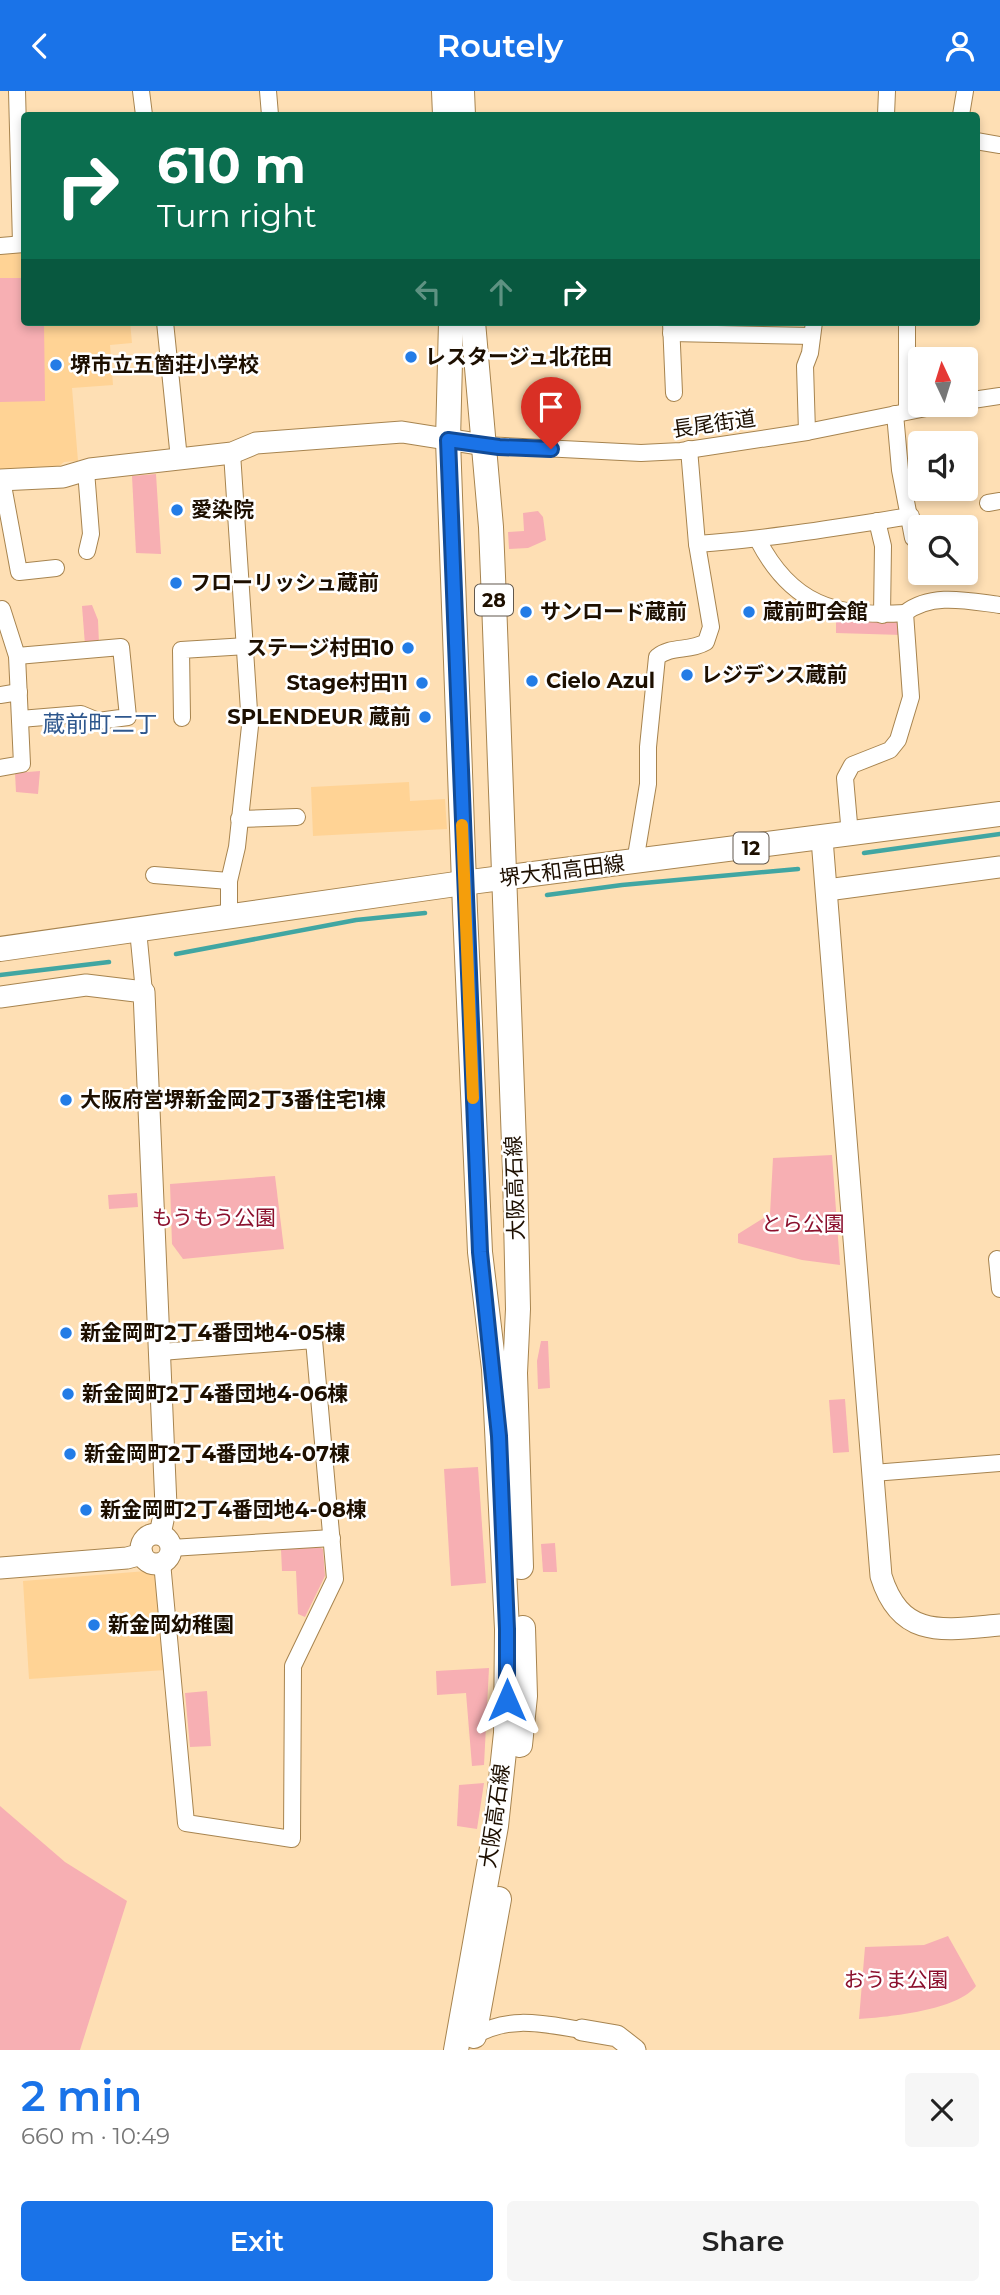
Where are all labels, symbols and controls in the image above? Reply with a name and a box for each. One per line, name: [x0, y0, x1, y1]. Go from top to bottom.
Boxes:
text: Routely: [437, 26, 563, 65]
icon: back: [21, 27, 59, 65]
icon: person: [941, 27, 979, 65]
text: 610 m: [157, 136, 306, 195]
icon: right: [42, 140, 133, 231]
text: Turn right: [157, 196, 317, 235]
icon: left: [409, 273, 447, 311]
icon: ahead: [482, 273, 520, 311]
icon: right: [555, 273, 593, 311]
place label: レスタージュ北花田: [425, 344, 612, 369]
north arrow: [908, 347, 978, 417]
map controls: [908, 347, 978, 585]
marker: レスタージュ北花田: [403, 349, 419, 365]
place label: 堺市立五箇荘小学校: [70, 352, 259, 377]
marker: 堺市立五箇荘小学校: [48, 357, 64, 373]
pin: [521, 377, 581, 449]
icon: arrive: [532, 388, 570, 426]
street label: 長尾街道: [671, 405, 757, 442]
button: sound: [908, 431, 978, 501]
place label: 愛染院: [191, 497, 254, 522]
marker: 愛染院: [169, 502, 185, 518]
button: search: [908, 515, 978, 585]
place label: フローリッシュ蔵前: [190, 570, 379, 595]
marker: フローリッシュ蔵前: [168, 575, 184, 591]
road number: 28: [475, 585, 513, 615]
place label: サンロード蔵前: [540, 599, 687, 624]
place label: 蔵前町会館: [763, 599, 868, 624]
marker: サンロード蔵前: [518, 604, 534, 620]
marker: 蔵前町会館: [741, 604, 757, 620]
place label: ステージ村田10: [246, 635, 394, 660]
marker: ステージ村田10: [400, 640, 416, 656]
place label: レジデンス蔵前: [701, 662, 848, 687]
marker: レジデンス蔵前: [679, 667, 695, 683]
place label: Cielo Azul: [546, 668, 655, 693]
place label: Stage村田11: [286, 670, 408, 695]
marker: Cielo Azul: [524, 673, 540, 689]
marker: Stage村田11: [414, 675, 430, 691]
place label: SPLENDEUR 蔵前: [227, 704, 411, 729]
marker: SPLENDEUR 蔵前: [417, 709, 433, 725]
district label: 蔵前町二丁: [43, 710, 158, 738]
road number: 12: [734, 833, 768, 863]
street label: 堺大和高田線: [498, 850, 626, 891]
place label: 大阪府営堺新金岡2丁3番住宅1棟: [80, 1087, 386, 1112]
marker: 大阪府営堺新金岡2丁3番住宅1棟: [58, 1092, 74, 1108]
street label: 大阪高石線: [500, 1135, 529, 1241]
park label: もうもう公園: [152, 1205, 276, 1230]
park label: とら公園: [761, 1211, 845, 1236]
place label: 新金岡町2丁4番団地4-05棟: [80, 1320, 345, 1345]
marker: 新金岡町2丁4番団地4-05棟: [58, 1325, 74, 1341]
place label: 新金岡町2丁4番団地4-06棟: [82, 1381, 348, 1406]
marker: 新金岡町2丁4番団地4-06棟: [60, 1386, 76, 1402]
place label: 新金岡町2丁4番団地4-07棟: [84, 1441, 350, 1466]
marker: 新金岡町2丁4番団地4-07棟: [62, 1446, 78, 1462]
place label: 新金岡町2丁4番団地4-08棟: [100, 1497, 367, 1522]
marker: 新金岡町2丁4番団地4-08棟: [78, 1502, 94, 1518]
place label: 新金岡幼稚園: [108, 1612, 234, 1637]
marker: 新金岡幼稚園: [86, 1617, 102, 1633]
position arrow: [470, 1663, 544, 1737]
street label: 大阪高石線: [475, 1762, 514, 1870]
park label: おうま公園: [844, 1967, 949, 1992]
text: 2 min: [21, 2070, 142, 2122]
button: close: [905, 2073, 979, 2147]
text: 660 m · 10:49: [21, 2122, 170, 2150]
button: Exit: [21, 2201, 493, 2281]
button: Share: [507, 2201, 979, 2281]

